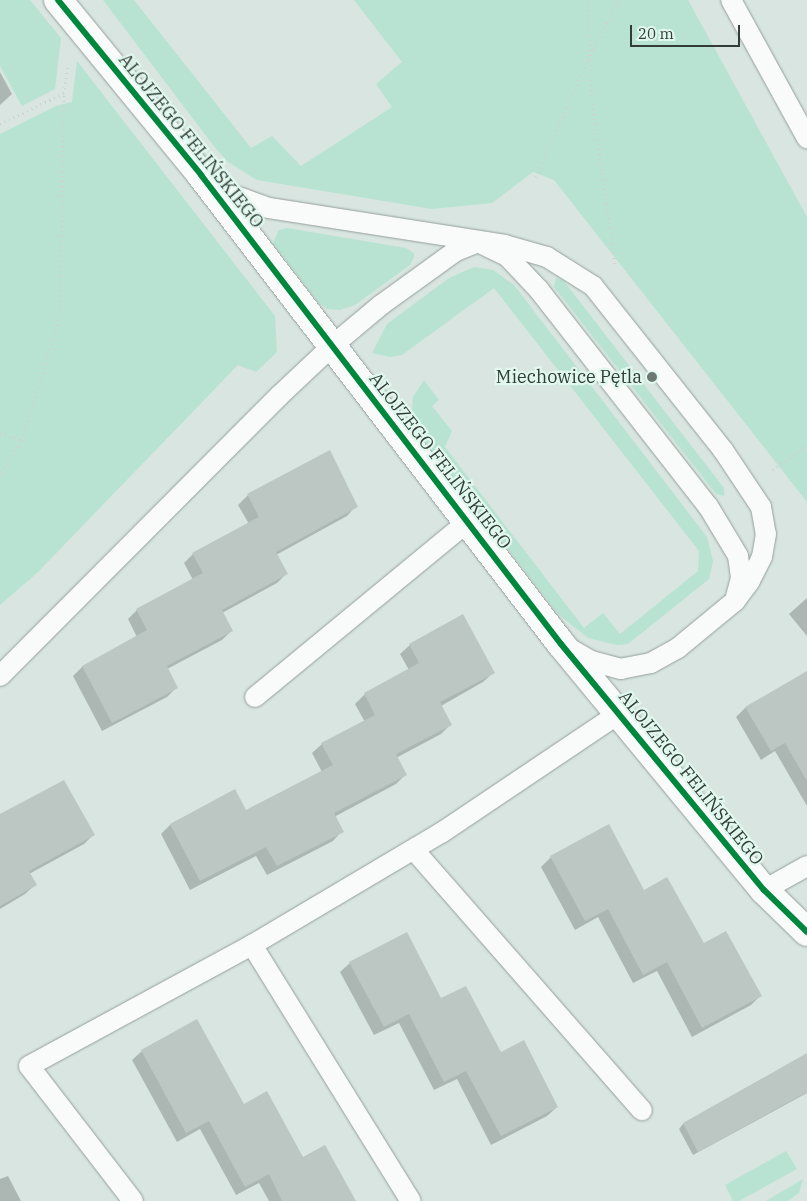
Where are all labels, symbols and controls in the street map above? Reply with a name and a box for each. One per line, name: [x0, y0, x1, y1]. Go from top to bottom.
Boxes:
scale bar: [632, 15, 742, 47]
text: 20 m: [638, 24, 674, 43]
street label: ALOJZEGO FELIŃSKIEGO: [114, 49, 268, 233]
place label: Miechowice Pętla: [496, 366, 642, 388]
street label: ALOJZEGO FELIŃSKIEGO: [364, 368, 516, 554]
marker: Miechowice Pętla: [646, 371, 658, 383]
street label: ALOJZEGO FELIŃSKIEGO: [614, 686, 768, 870]

